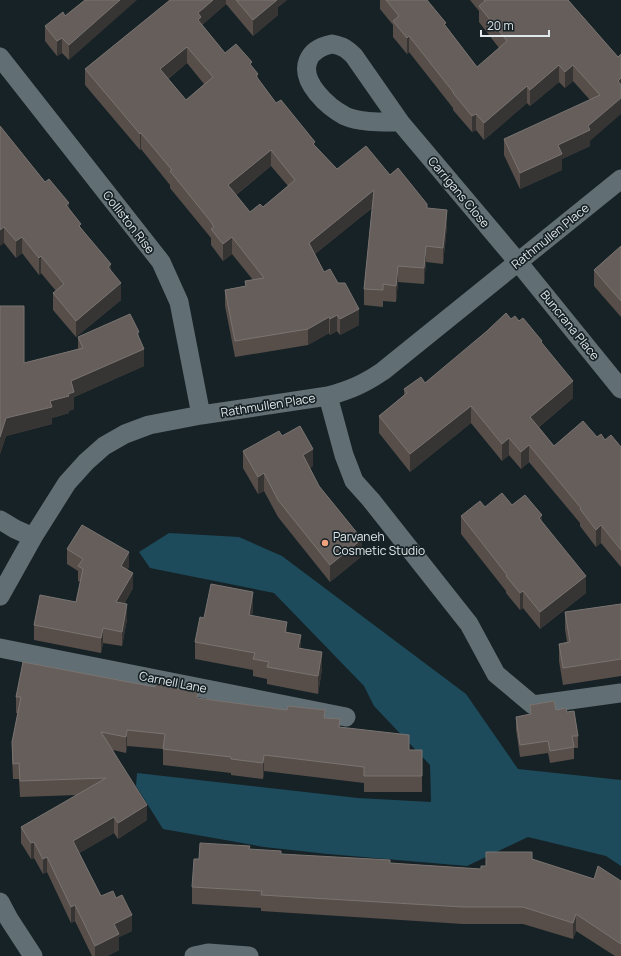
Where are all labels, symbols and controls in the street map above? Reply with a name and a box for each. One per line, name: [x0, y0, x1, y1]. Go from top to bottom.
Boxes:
scale bar: [481, 12, 549, 38]
text: 20 m: [487, 17, 514, 34]
street label: Carrigans Close: [424, 153, 494, 231]
street label: Colliston Rise: [99, 187, 159, 257]
street label: Rathmullen Place: [507, 199, 593, 273]
street label: Buncrana Place: [537, 286, 603, 364]
street label: Rathmullen Place: [219, 389, 317, 421]
place label: Parvaneh Cosmetic Studio: [333, 528, 425, 559]
marker: Parvaneh Cosmetic Studio: [320, 538, 330, 548]
street label: Carnell Lane: [138, 667, 208, 697]

